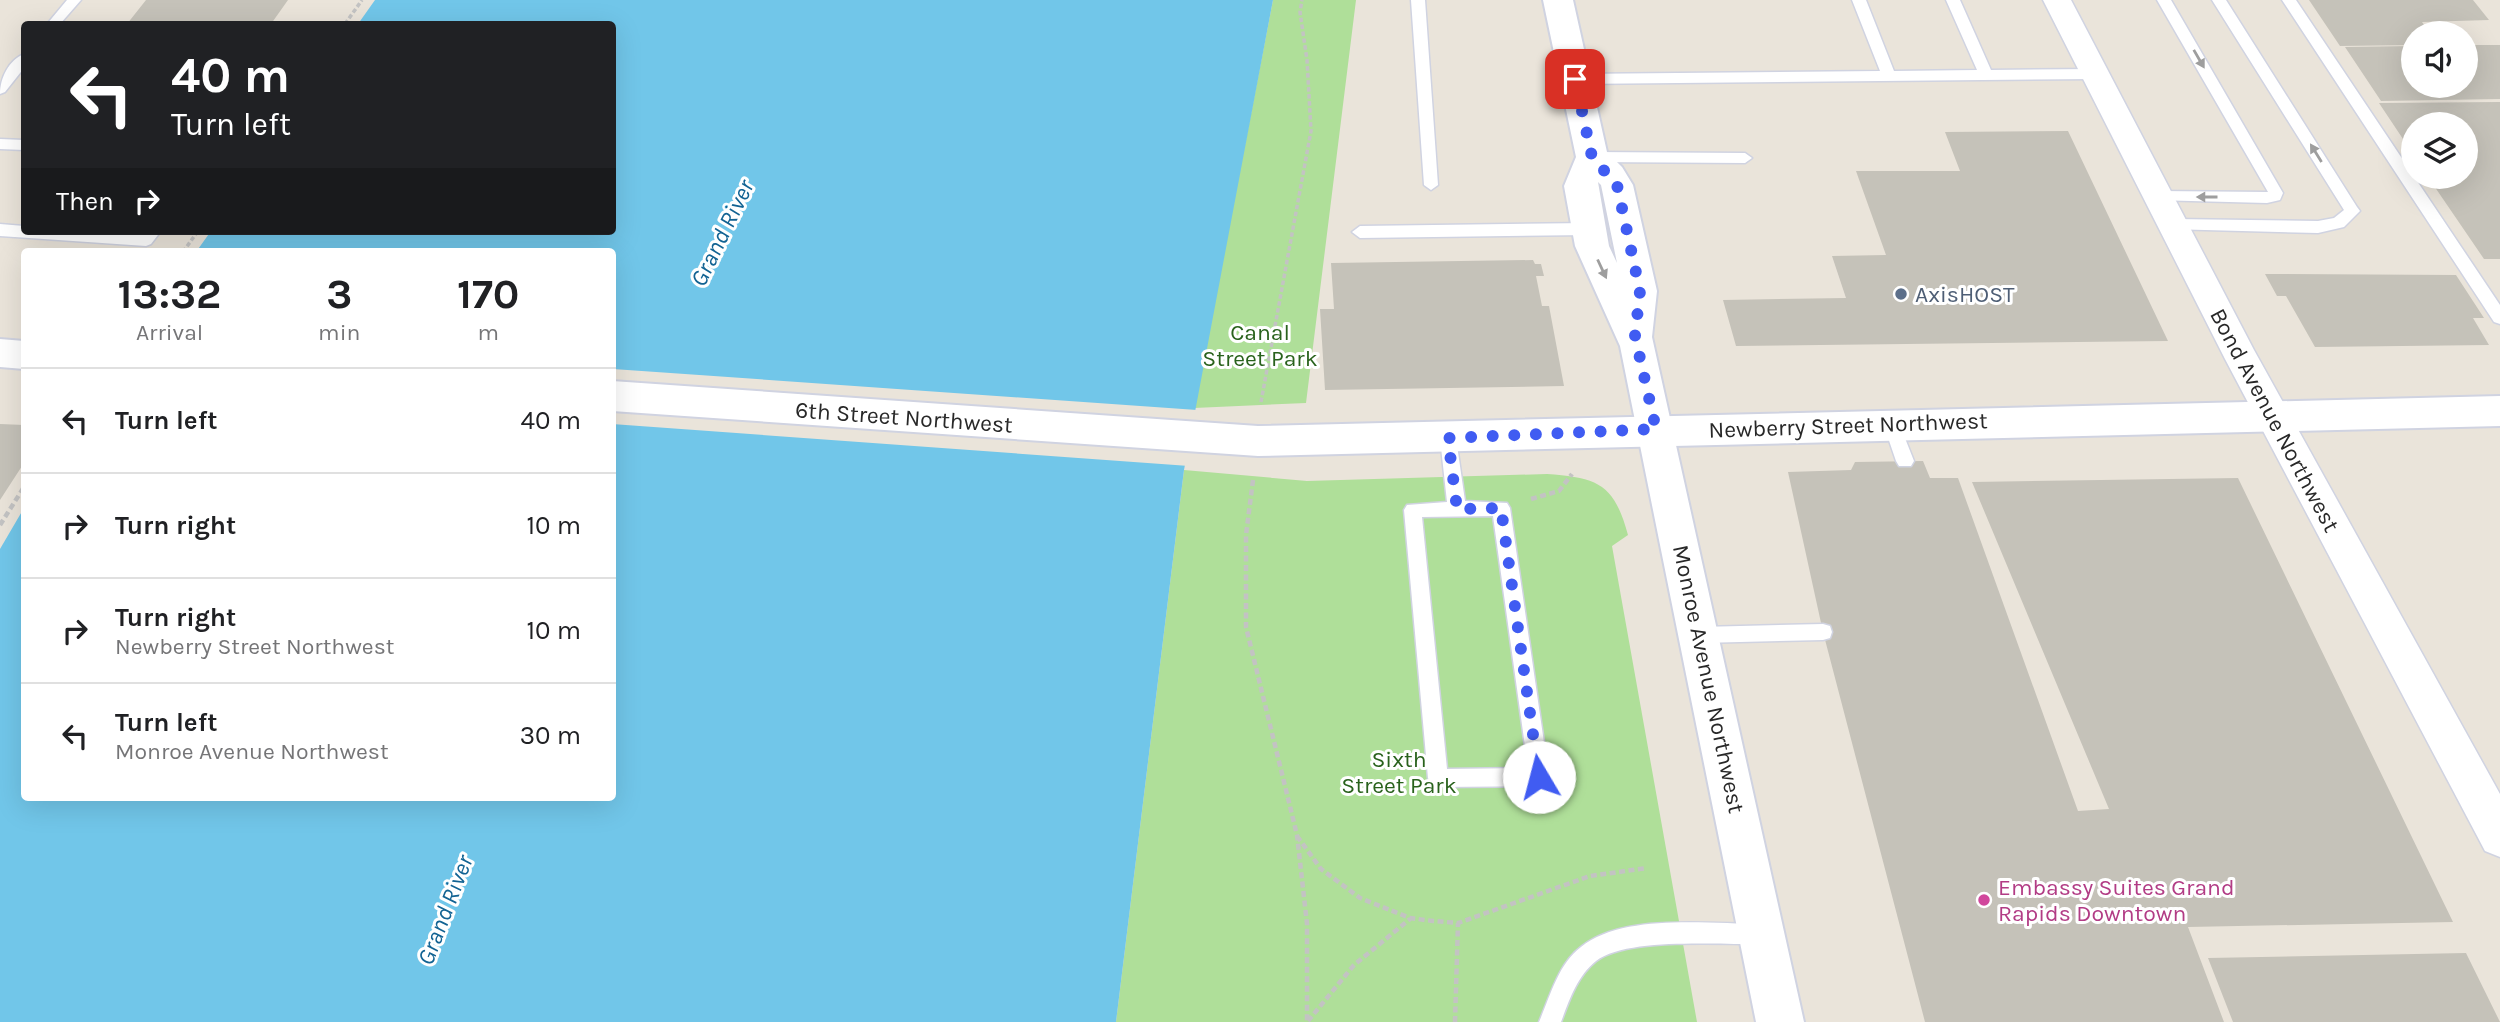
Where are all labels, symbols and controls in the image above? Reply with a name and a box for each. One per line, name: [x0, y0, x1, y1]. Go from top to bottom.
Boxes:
map controls: [2401, 21, 2478, 189]
button: sound: [2401, 21, 2478, 98]
text: 40 m: [171, 47, 290, 104]
icon: left: [56, 49, 147, 140]
pin: [1545, 49, 1605, 109]
one-way arrow: [2192, 49, 2205, 68]
icon: arrive: [1556, 60, 1594, 98]
text: Turn left: [171, 106, 291, 143]
button: layers: [2401, 112, 2478, 189]
one-way arrow: [2310, 143, 2323, 163]
water label: Grand River: [684, 174, 760, 291]
icon: right: [128, 182, 166, 220]
text: Then: [56, 186, 114, 217]
one-way arrow: [2195, 191, 2217, 203]
one-way arrow: [1596, 259, 1608, 279]
text: 13:32: [118, 269, 222, 319]
text: 3: [326, 269, 352, 319]
text: 170: [457, 269, 519, 319]
place label: AxisHOST: [1915, 281, 2015, 308]
marker: AxisHOST: [1893, 286, 1909, 302]
street label: Bond Avenue Northwest: [2204, 304, 2345, 537]
text: Arrival: [136, 319, 203, 346]
text: min: [318, 319, 360, 346]
text: m: [477, 319, 499, 346]
park label: Canal Street Park: [1202, 319, 1318, 372]
street label: 6th Street Northwest: [794, 396, 1014, 439]
icon: left: [56, 402, 94, 440]
text: Turn left: [115, 405, 217, 436]
text: 40 m: [521, 405, 581, 436]
street label: Newberry Street Northwest: [1708, 407, 1988, 444]
icon: right: [56, 507, 94, 545]
text: Turn right: [115, 510, 236, 541]
text: 10 m: [526, 510, 581, 541]
street label: Monroe Avenue Northwest: [1667, 542, 1750, 816]
text: Turn right: [115, 602, 236, 633]
icon: right: [56, 612, 94, 650]
text: 10 m: [526, 615, 581, 646]
text: Newberry Street Northwest: [115, 633, 394, 660]
text: Turn left: [115, 707, 217, 738]
icon: left: [56, 717, 94, 755]
text: 30 m: [520, 720, 581, 751]
text: Monroe Avenue Northwest: [115, 738, 389, 765]
position arrow: [1502, 740, 1576, 814]
park label: Sixth Street Park: [1341, 746, 1457, 799]
water label: Grand River: [411, 851, 479, 969]
place label: Embassy Suites Grand Rapids Downtown: [1998, 874, 2235, 927]
marker: Embassy Suites Grand Rapids Downtown: [1976, 892, 1992, 908]

